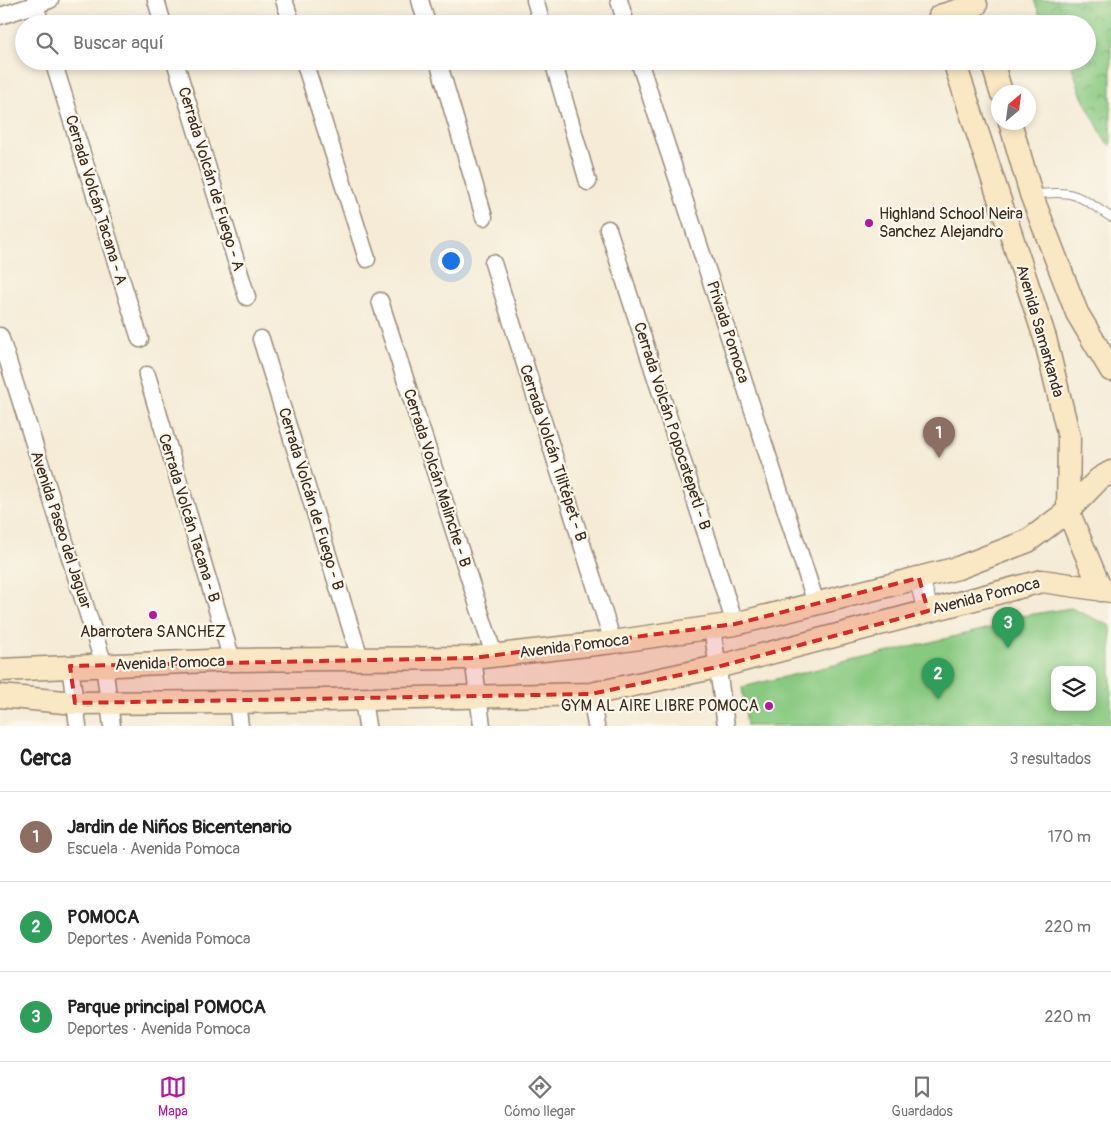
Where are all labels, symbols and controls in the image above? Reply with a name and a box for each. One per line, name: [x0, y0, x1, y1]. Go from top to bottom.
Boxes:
search box: [15, 15, 1096, 70]
icon: search: [33, 29, 61, 57]
text: Buscar aquí: [73, 31, 164, 55]
street label: Cerrada Volcán de Fuego - A: [173, 85, 249, 273]
north arrow: [991, 85, 1036, 130]
street label: Cerrada Volcán Tacana - A: [61, 113, 131, 287]
place label: Highland School Neira Sanchez Alejandro: [879, 204, 1023, 242]
marker: Highland School Neira Sanchez Alejandro: [863, 217, 875, 229]
your location: [438, 248, 464, 274]
street label: Avenida Samarkanda: [1012, 262, 1068, 400]
street label: Privada Pomoca: [702, 278, 754, 386]
street label: Cerrada Volcán Popocatepetl - B: [629, 320, 715, 532]
street label: Cerrada Volcán Tliltépet - B: [515, 362, 591, 544]
street label: Cerrada Volcán Malinche - B: [399, 386, 475, 570]
street label: Cerrada Volcán de Fuego - B: [274, 405, 348, 593]
pin: 1: [923, 417, 955, 458]
street label: Cerrada Volcán Tacana - B: [154, 431, 224, 605]
street label: Avenida Paseo del Jaguar: [26, 448, 96, 612]
street label: Avenida Pomoca: [930, 573, 1042, 619]
pin: 3: [992, 607, 1024, 648]
marker: Abarrotera SANCHEZ: [147, 609, 159, 621]
place label: Abarrotera SANCHEZ: [80, 622, 226, 642]
street label: Avenida Pomoca: [518, 629, 630, 663]
street label: Avenida Pomoca: [115, 651, 225, 675]
pin: 2: [922, 658, 954, 699]
map controls: [1051, 666, 1096, 711]
button: layers: [1051, 666, 1096, 711]
place label: GYM AL AIRE LIBRE POMOCA: [561, 696, 759, 716]
marker: GYM AL AIRE LIBRE POMOCA: [763, 700, 775, 712]
text: Cerca: [20, 745, 71, 772]
text: 3 resultados: [1009, 749, 1091, 769]
text: Jardin de Niños Bicentenario: [67, 815, 292, 839]
text: 1: [33, 827, 39, 847]
text: 170 m: [1048, 827, 1091, 847]
text: Escuela · Avenida Pomoca: [67, 839, 240, 859]
text: POMOCA: [67, 905, 139, 929]
text: 2: [32, 917, 40, 937]
text: 220 m: [1045, 917, 1091, 937]
text: Deportes · Avenida Pomoca: [67, 929, 251, 949]
text: Parque principal POMOCA: [67, 995, 266, 1019]
text: 3: [32, 1007, 40, 1027]
text: 220 m: [1045, 1007, 1091, 1027]
text: Deportes · Avenida Pomoca: [67, 1019, 251, 1039]
tab: Mapa: [158, 1073, 188, 1120]
tab: Cómo llegar: [504, 1073, 575, 1120]
tab: Guardados: [892, 1073, 953, 1120]

